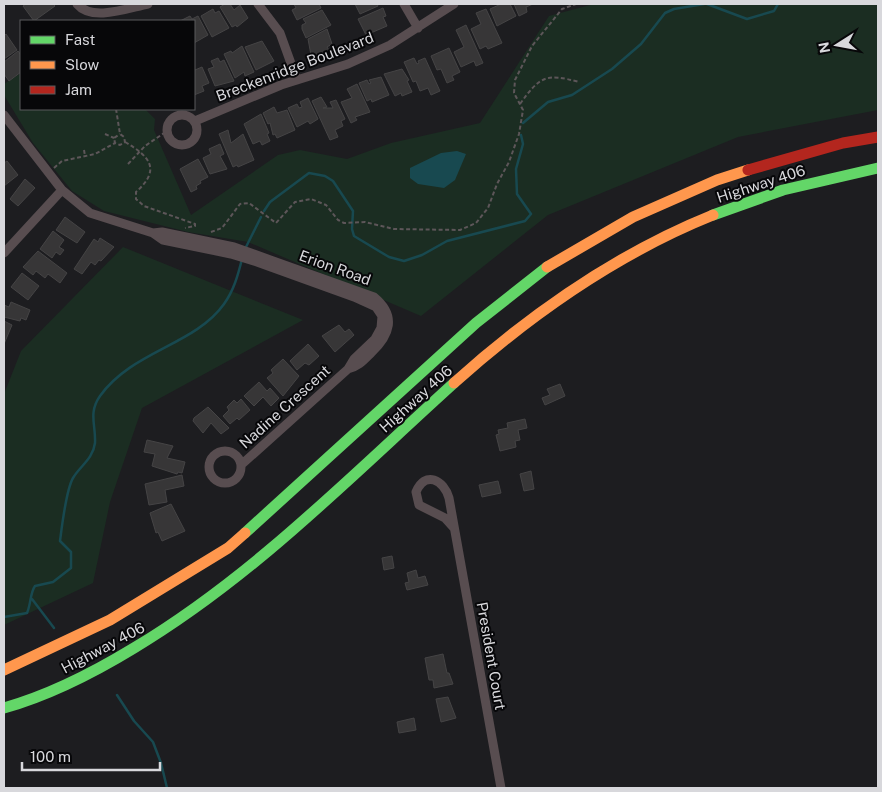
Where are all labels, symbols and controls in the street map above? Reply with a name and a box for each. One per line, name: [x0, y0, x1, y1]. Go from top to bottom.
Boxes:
legend: [20, 20, 195, 110]
north arrow: [812, 20, 862, 70]
street label: Breckenridge Boulevard: [214, 29, 376, 104]
text: Fast: [65, 31, 95, 48]
text: N: [815, 41, 833, 54]
text: Slow: [65, 56, 100, 73]
text: Jam: [65, 81, 92, 98]
street label: Highway 406: [714, 161, 807, 206]
street label: Erion Road: [297, 247, 373, 288]
street label: Nadine Crescent: [236, 361, 334, 452]
street label: Highway 406: [376, 362, 456, 436]
street label: President Court: [474, 601, 509, 711]
street label: Highway 406: [58, 618, 147, 677]
scale bar: [22, 740, 160, 772]
text: 100 m: [30, 748, 71, 765]

